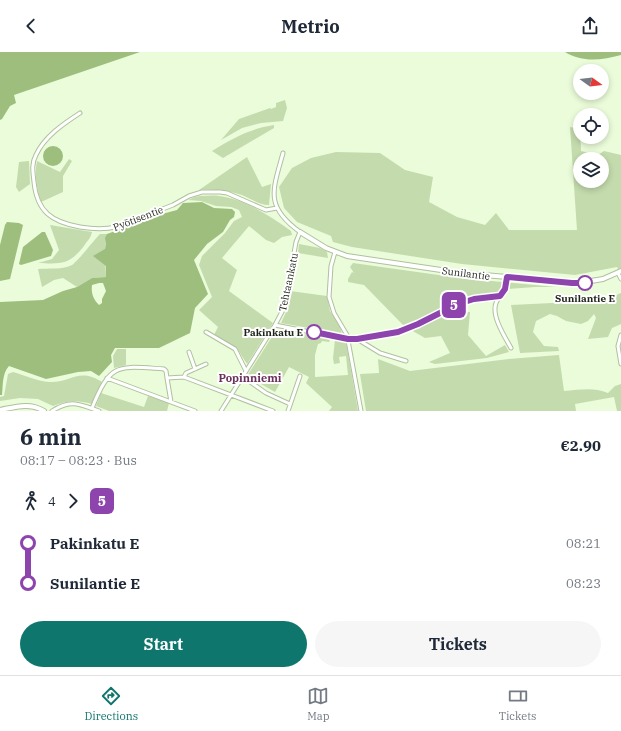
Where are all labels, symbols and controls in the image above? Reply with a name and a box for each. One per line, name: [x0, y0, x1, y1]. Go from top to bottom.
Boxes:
icon: back: [20, 15, 42, 37]
text: Metrio: [281, 15, 340, 38]
icon: share: [579, 15, 601, 37]
north arrow: [573, 64, 609, 100]
map controls: [573, 64, 609, 188]
button: locate: [573, 108, 609, 144]
button: layers: [573, 152, 609, 188]
street label: Pyötisentie: [111, 203, 165, 234]
street label: Tehtaankatu: [276, 252, 301, 313]
street label: Sunilantie: [441, 264, 491, 283]
marker: Sunilantie E: [577, 275, 593, 291]
line badge: 5: [441, 292, 467, 318]
place label: Sunilantie E: [555, 292, 615, 305]
text: 5: [450, 296, 458, 314]
marker: Pakinkatu E: [306, 324, 322, 340]
place label: Pakinkatu E: [243, 326, 303, 339]
district label: Popinniemi: [218, 371, 282, 385]
text: 6 min: [20, 422, 82, 451]
text: €2.90: [560, 436, 601, 455]
text: 08:17 – 08:23 · Bus: [20, 452, 137, 469]
icon: walk: [20, 490, 42, 512]
icon: forward: [62, 490, 84, 512]
text: 5: [98, 492, 106, 510]
text: 4: [48, 493, 56, 510]
text: Pakinkatu E: [50, 534, 139, 553]
text: 08:21: [566, 535, 601, 552]
text: Sunilantie E: [50, 574, 140, 593]
text: 08:23: [566, 575, 601, 592]
button: Start: [20, 621, 307, 667]
button: Tickets: [315, 621, 601, 667]
tab: Directions: [85, 685, 138, 723]
tab: Map: [307, 685, 330, 723]
tab: Tickets: [499, 685, 536, 723]

